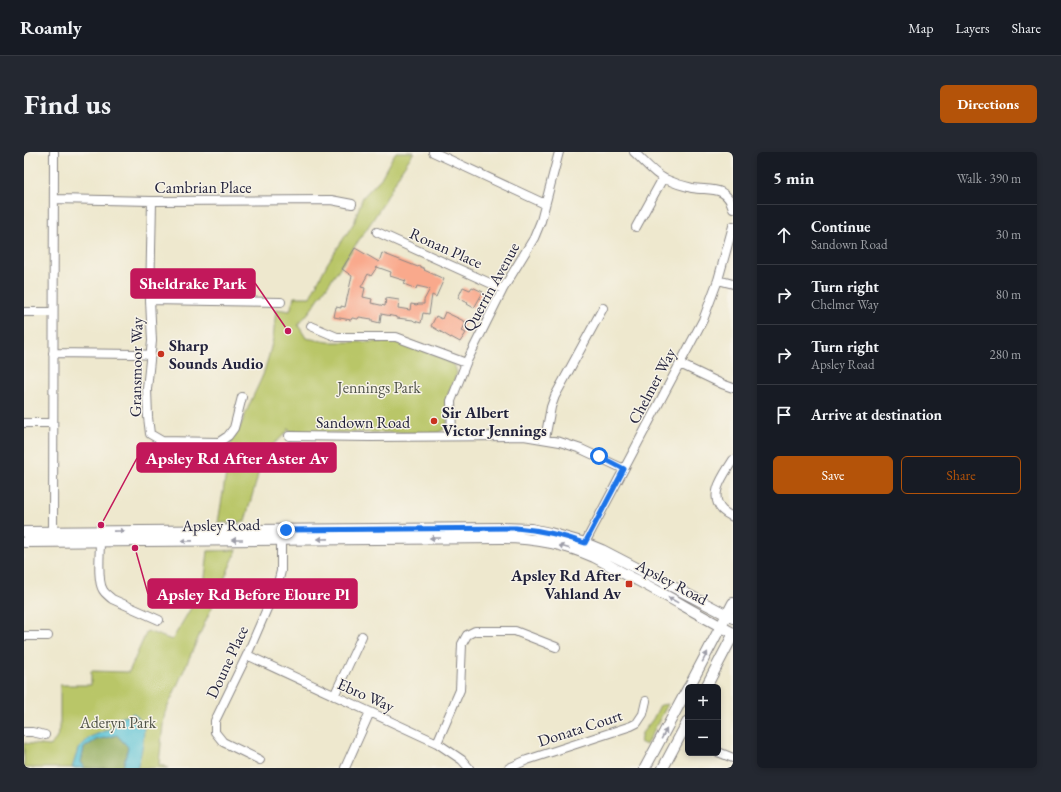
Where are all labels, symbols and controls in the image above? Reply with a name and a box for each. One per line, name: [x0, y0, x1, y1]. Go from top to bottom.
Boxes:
text: Roamly: [20, 15, 82, 40]
text: Map: [908, 19, 933, 37]
text: Layers: [955, 19, 990, 37]
text: Share: [1012, 19, 1041, 37]
button: Directions: [940, 85, 1037, 123]
text: Find us: [24, 86, 111, 122]
text: 5 min: [773, 167, 814, 189]
text: Walk · 390 m: [957, 170, 1021, 187]
street label: Cambrian Place: [154, 177, 252, 198]
text: Continue: [811, 217, 871, 236]
street label: Ronan Place: [406, 223, 486, 273]
icon: ahead: [773, 224, 795, 246]
text: 30 m: [996, 226, 1021, 243]
text: Sandown Road: [811, 236, 888, 253]
street label: Querrin Avenue: [458, 239, 524, 335]
callout: Sheldrake Park: [131, 269, 255, 298]
text: Sheldrake Park: [139, 272, 247, 294]
text: Turn right: [811, 277, 879, 296]
icon: right: [773, 284, 795, 306]
text: 80 m: [996, 286, 1021, 303]
text: Chelmer Way: [811, 296, 879, 313]
street label: Gransmoor Way: [125, 316, 147, 417]
place label: Sharp Sounds Audio: [169, 335, 263, 374]
text: Turn right: [811, 337, 879, 356]
street label: Chelmer Way: [623, 343, 681, 428]
icon: right: [773, 344, 795, 366]
text: 280 m: [990, 346, 1021, 363]
marker: Sharp Sounds Audio: [156, 349, 166, 359]
text: Apsley Road: [811, 356, 875, 373]
park label: Jennings Park: [335, 377, 421, 398]
place label: Sir Albert Victor Jennings: [442, 402, 547, 441]
icon: arrive: [773, 404, 795, 426]
text: Arrive at destination: [811, 405, 942, 424]
street label: Sandown Road: [316, 412, 411, 433]
marker: Sir Albert Victor Jennings: [429, 416, 439, 426]
callout: Apsley Rd After Aster Av: [137, 443, 336, 472]
text: Apsley Rd After Aster Av: [145, 447, 329, 469]
route start: [590, 447, 608, 465]
button: Save: [773, 456, 893, 494]
button: Share: [901, 456, 1021, 494]
street label: Apsley Road: [181, 514, 261, 536]
route end: [277, 521, 295, 539]
one-way arrow: [113, 528, 126, 534]
one-way arrow: [428, 535, 441, 541]
one-way arrow: [316, 536, 329, 542]
one-way arrow: [230, 537, 243, 543]
one-way arrow: [180, 538, 193, 544]
one-way arrow: [557, 544, 569, 550]
street label: Apsley Road: [632, 554, 712, 610]
place label: Apsley Rd After Vahland Av: [510, 565, 621, 604]
callout: Apsley Rd Before Eloure Pl: [148, 579, 357, 608]
marker: Apsley Rd After Vahland Av: [624, 579, 634, 589]
text: Apsley Rd Before Eloure Pl: [155, 583, 350, 605]
one-way arrow: [667, 596, 679, 603]
street label: Doune Place: [201, 622, 253, 702]
one-way arrow: [701, 651, 708, 663]
street label: Ebro Way: [334, 673, 399, 717]
map controls: [685, 684, 721, 756]
button: +: [685, 684, 721, 720]
street label: Donata Court: [535, 704, 625, 752]
park label: Aderyn Park: [79, 712, 157, 733]
button: −: [685, 720, 721, 756]
one-way arrow: [660, 728, 667, 740]

